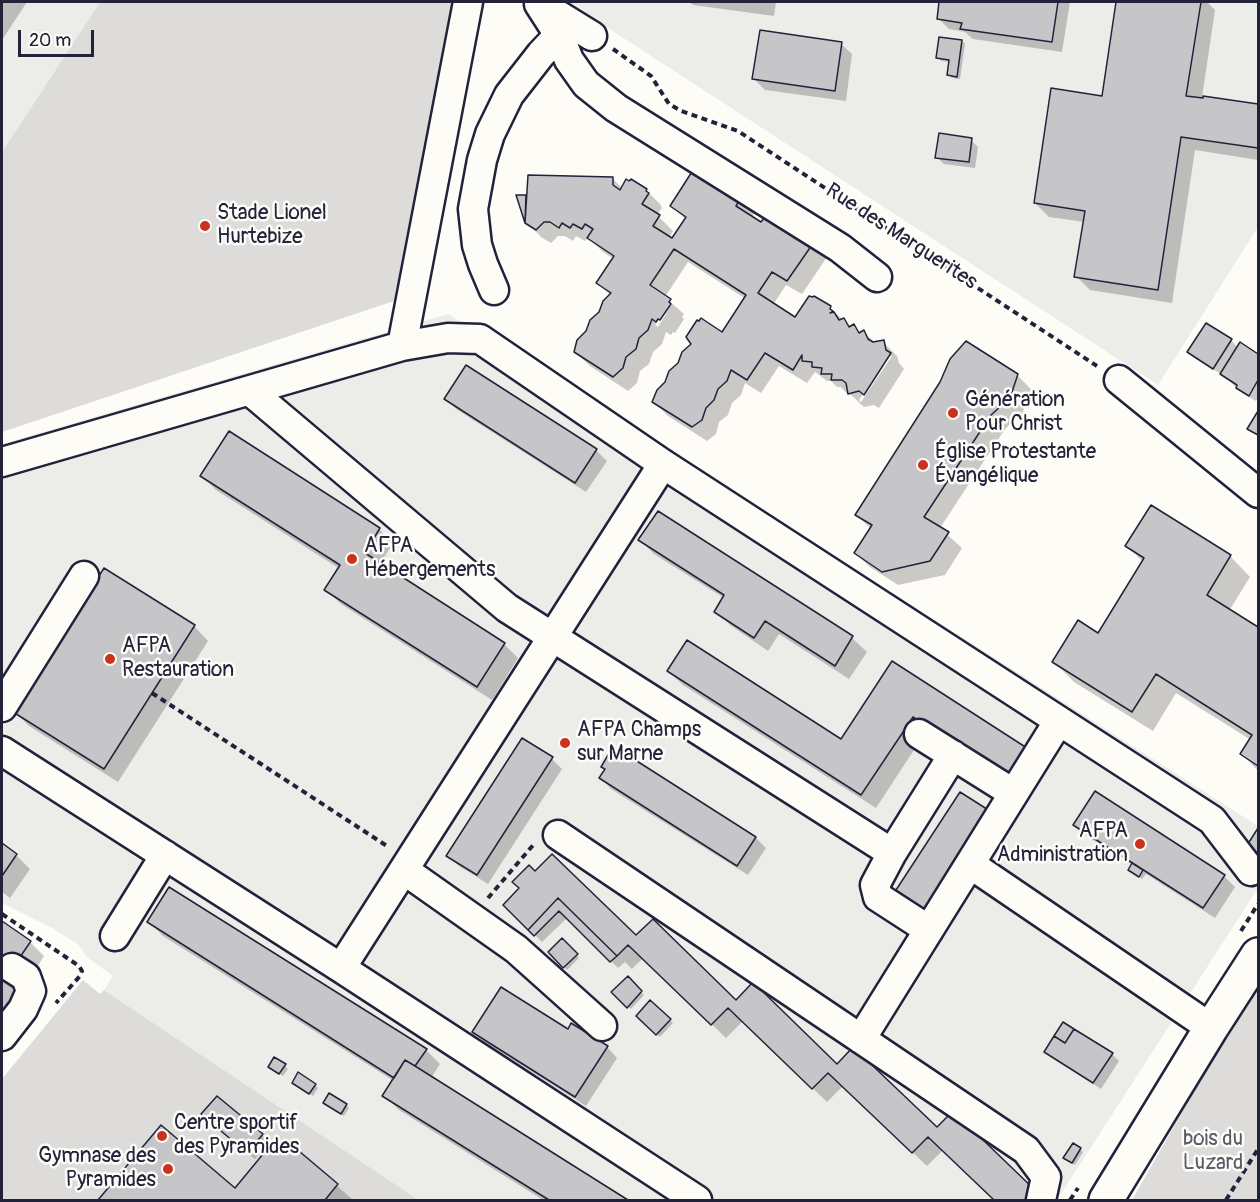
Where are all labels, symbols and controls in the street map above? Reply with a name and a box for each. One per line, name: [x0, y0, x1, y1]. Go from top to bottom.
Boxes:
scale bar: [21, 18, 98, 56]
text: 20 m: [29, 29, 71, 52]
street label: Rue des Marguerites: [820, 179, 982, 295]
place label: Stade Lionel Hurtebize: [217, 201, 327, 251]
marker: Stade Lionel Hurtebize: [198, 219, 212, 233]
place label: Génération Pour Christ: [965, 388, 1065, 438]
marker: Génération Pour Christ: [946, 406, 960, 420]
place label: Église Protestante Évangélique: [935, 440, 1096, 490]
marker: Église Protestante Évangélique: [916, 458, 930, 472]
place label: AFPA Hébergements: [364, 534, 495, 584]
marker: AFPA Hébergements: [345, 552, 359, 566]
place label: AFPA Restauration: [122, 634, 234, 684]
marker: AFPA Restauration: [103, 652, 117, 666]
place label: AFPA Champs sur Marne: [577, 718, 701, 768]
marker: AFPA Champs sur Marne: [558, 736, 572, 750]
place label: AFPA Administration: [997, 819, 1128, 869]
marker: AFPA Administration: [1133, 837, 1147, 851]
place label: Centre sportif des Pyramides: [174, 1111, 299, 1161]
park label: bois du Luzard: [1183, 1127, 1243, 1177]
marker: Centre sportif des Pyramides: [155, 1129, 169, 1143]
place label: Gymnase des Pyramides: [38, 1144, 156, 1194]
marker: Gymnase des Pyramides: [161, 1162, 175, 1176]

